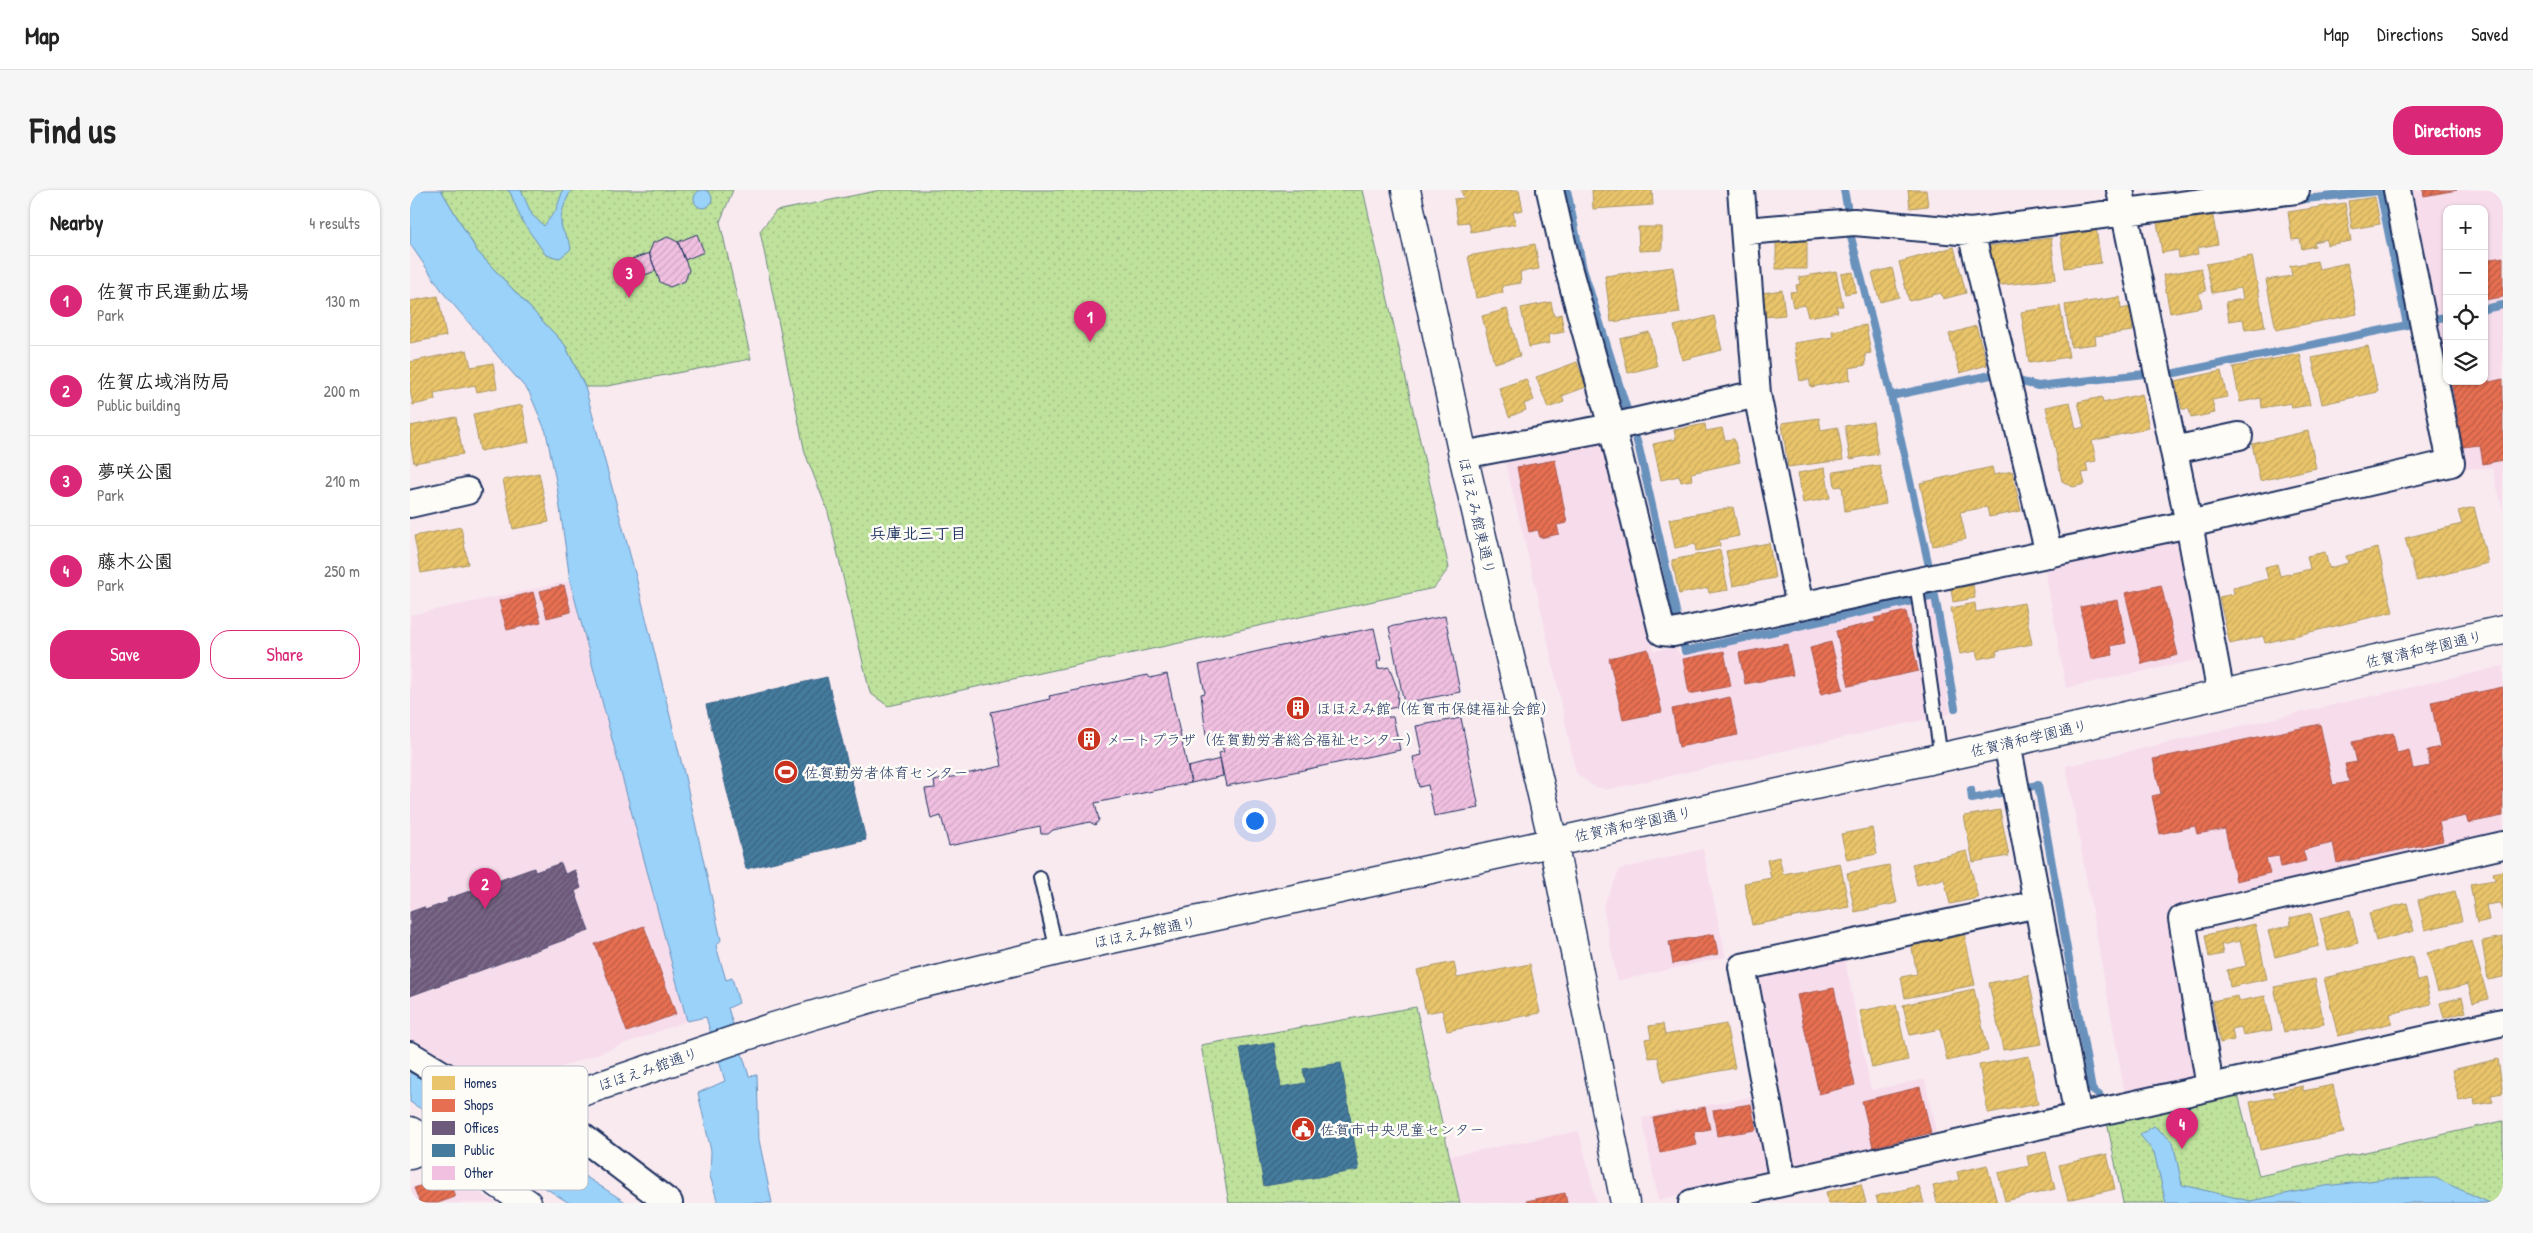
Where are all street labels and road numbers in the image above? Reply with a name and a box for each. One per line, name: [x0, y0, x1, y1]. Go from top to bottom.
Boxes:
street label: ほほえみ館東通り: [1453, 455, 1501, 577]
street label: 佐賀清和学園通り: [2363, 625, 2485, 673]
street label: 佐賀清和学園通り: [1968, 714, 2090, 762]
street label: 佐賀清和学園通り: [1572, 801, 1694, 847]
street label: ほほえみ館通り: [1091, 911, 1199, 953]
street label: ほほえみ館通り: [595, 1042, 701, 1096]

